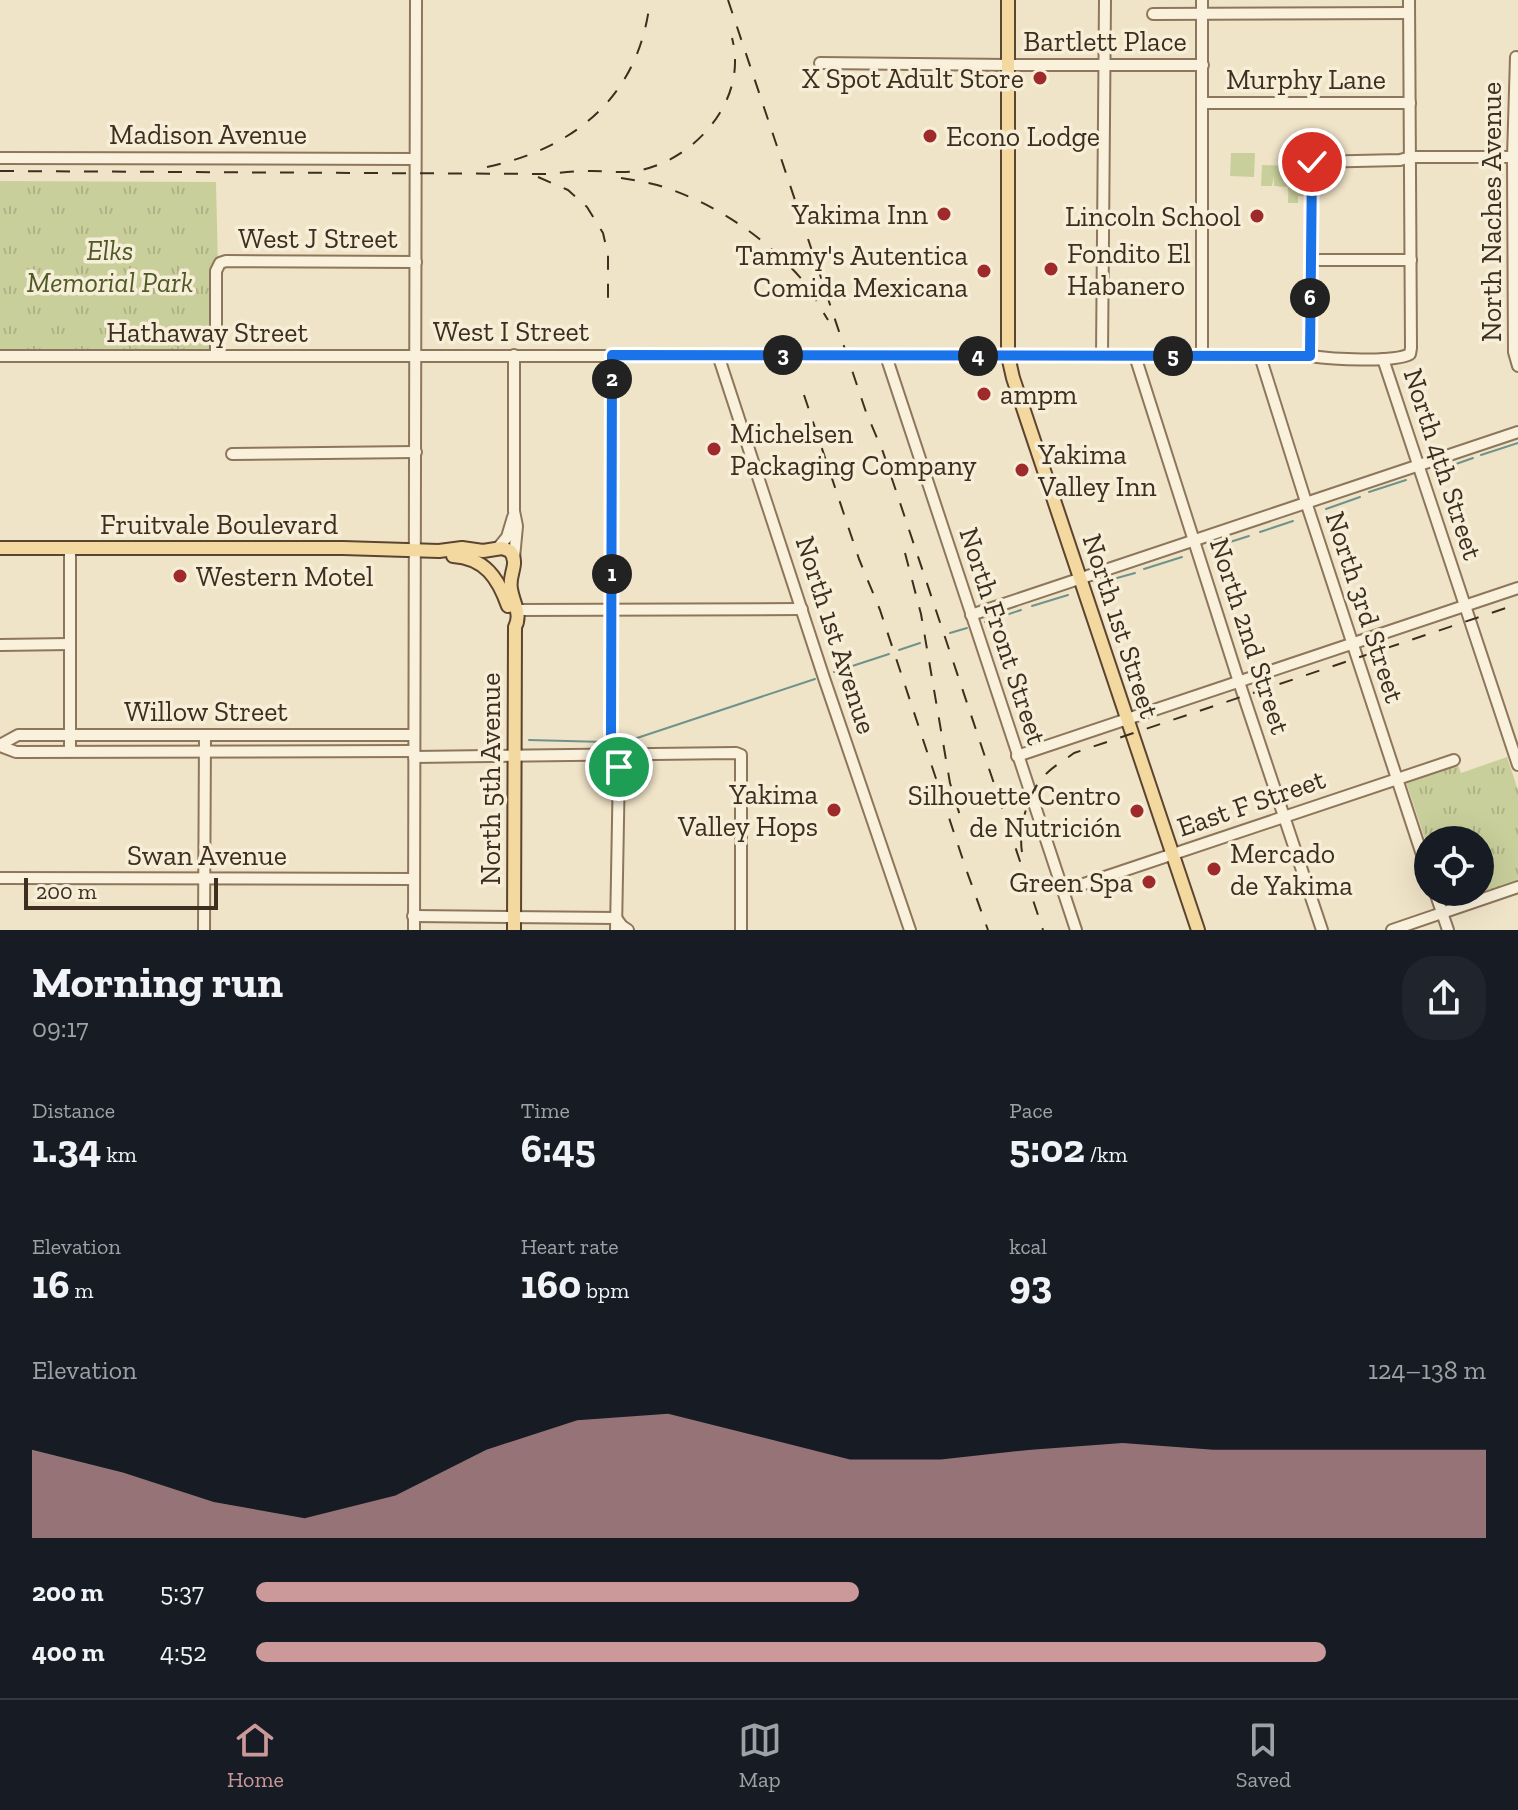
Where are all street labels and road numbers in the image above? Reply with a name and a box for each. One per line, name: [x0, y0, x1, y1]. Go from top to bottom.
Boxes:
street label: Bartlett Place: [1023, 25, 1187, 58]
street label: Murphy Lane: [1226, 63, 1386, 96]
street label: North Naches Avenue: [1475, 82, 1508, 342]
street label: Madison Avenue: [109, 118, 307, 151]
street label: West J Street: [238, 222, 398, 255]
street label: West I Street: [433, 315, 590, 348]
street label: Hathaway Street: [106, 316, 308, 349]
street label: North 4th Street: [1397, 364, 1490, 564]
street label: North 3rd Street: [1319, 507, 1412, 707]
street label: Fruitvale Boulevard: [100, 508, 338, 541]
street label: North Front Street: [952, 523, 1054, 749]
street label: North 1st Street: [1076, 530, 1167, 723]
street label: North 1st Avenue: [788, 532, 884, 738]
street label: North 2nd Street: [1203, 534, 1297, 739]
street label: North 5th Avenue: [474, 673, 507, 885]
street label: Willow Street: [124, 695, 288, 728]
street label: East F Street: [1173, 762, 1330, 844]
street label: Swan Avenue: [127, 839, 287, 872]

